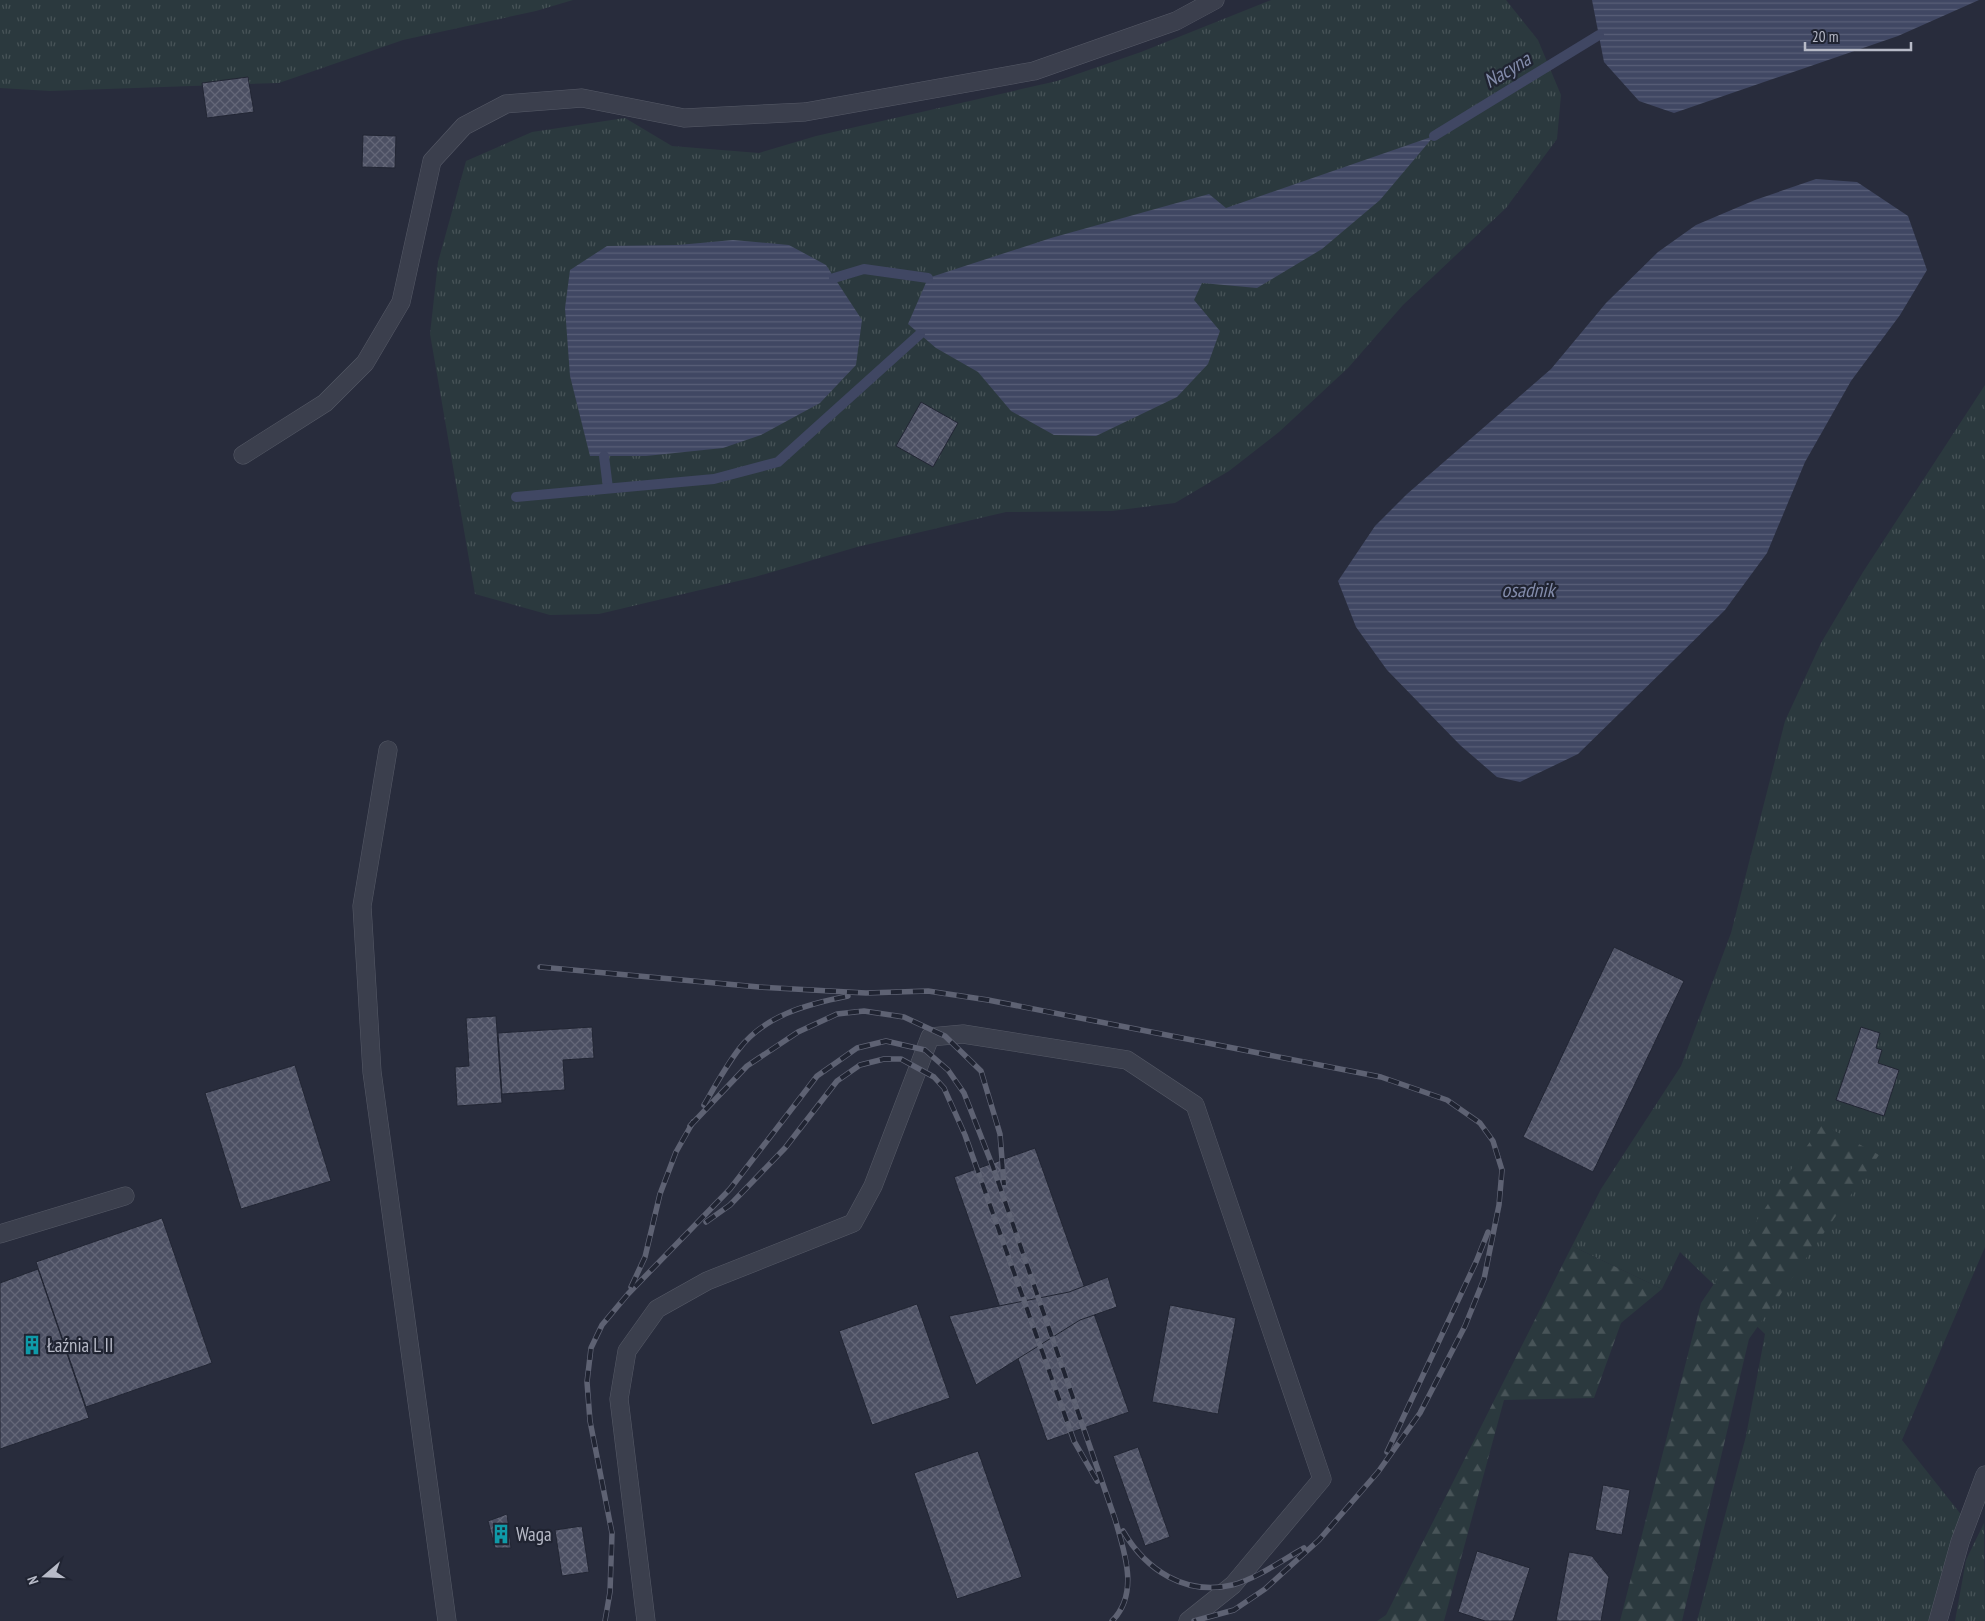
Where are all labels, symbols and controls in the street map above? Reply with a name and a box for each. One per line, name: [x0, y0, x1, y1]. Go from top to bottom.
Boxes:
scale bar: [1805, 20, 1911, 52]
text: 20 m: [1812, 27, 1838, 46]
water label: Nacyna: [1479, 45, 1536, 94]
water label: osadnik: [1502, 577, 1557, 603]
place label: Łaźnia L II: [47, 1333, 113, 1357]
building icon: Łaźnia L II: [21, 1334, 43, 1356]
place label: Waga: [516, 1522, 552, 1546]
building icon: Waga: [490, 1523, 512, 1545]
north arrow: [20, 1551, 70, 1601]
text: N: [23, 1574, 42, 1587]

